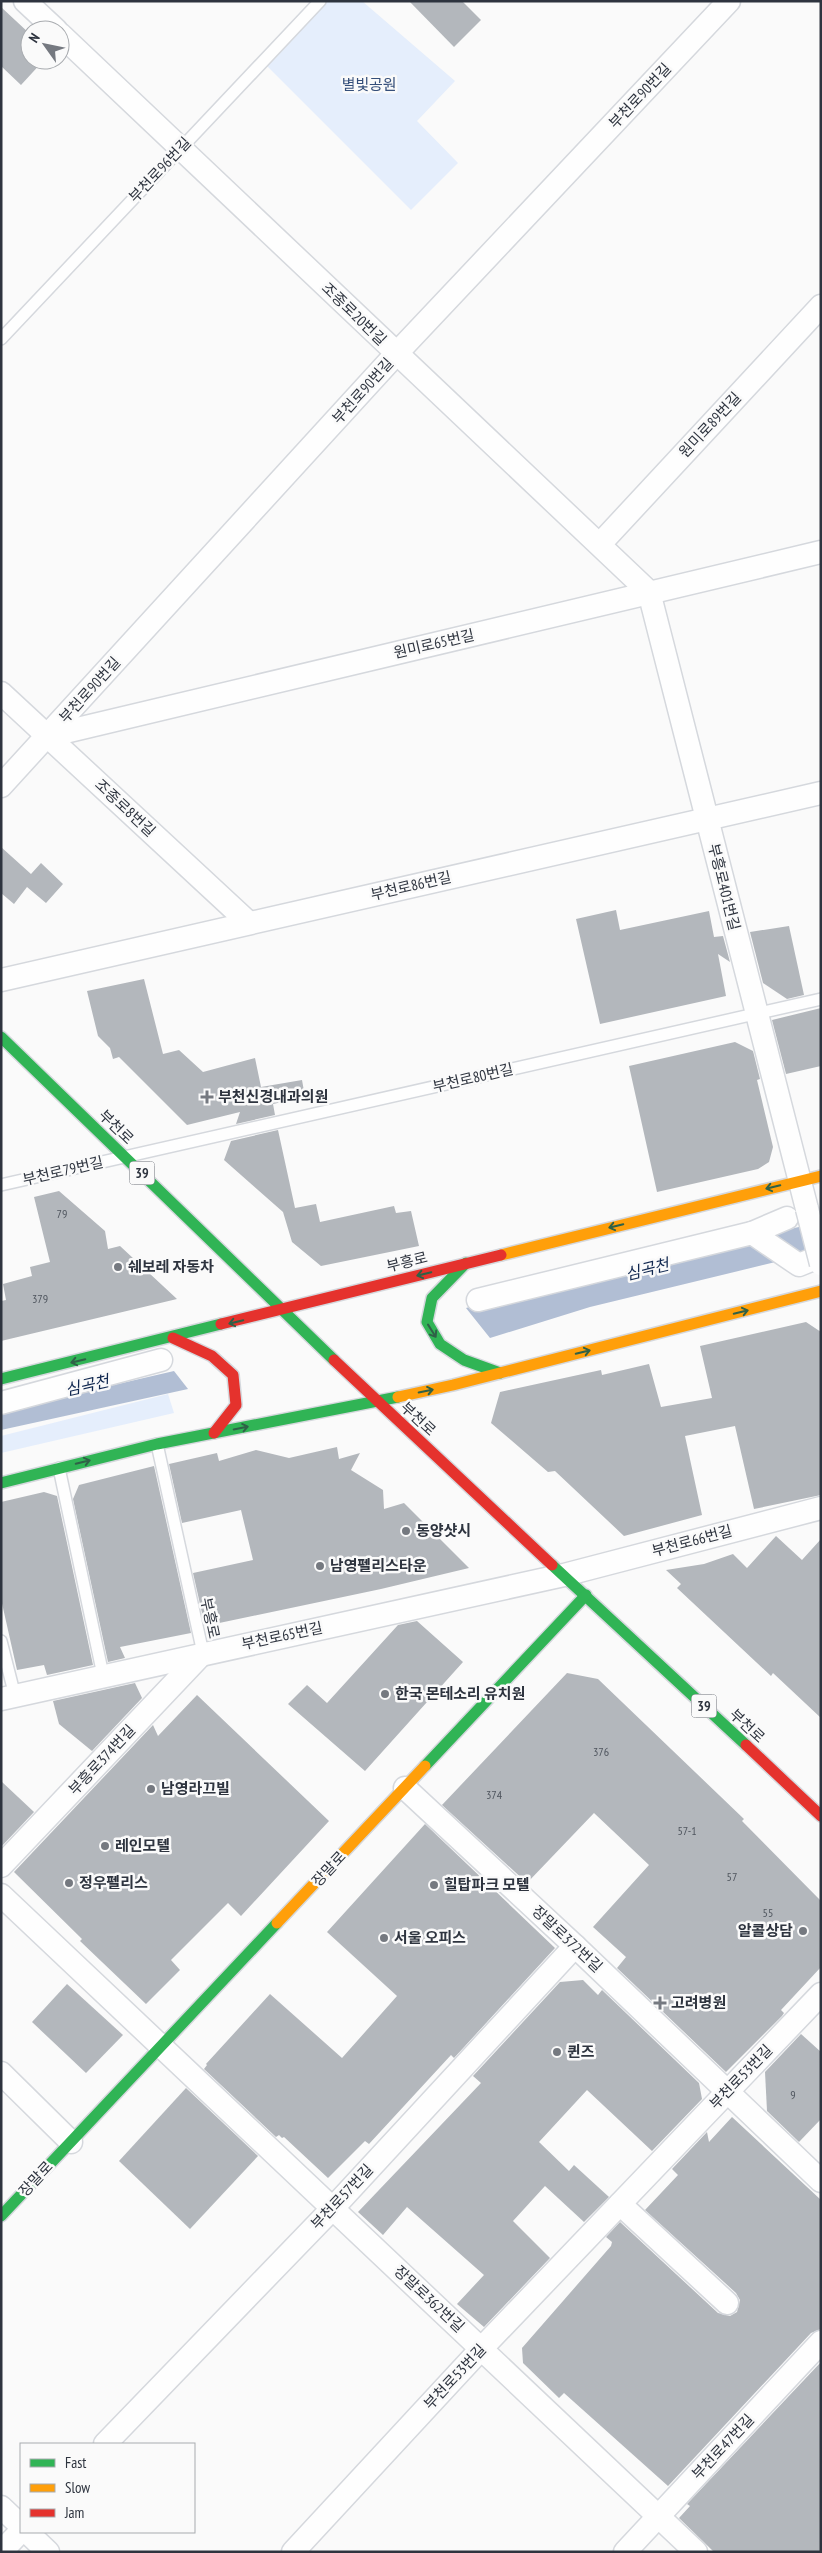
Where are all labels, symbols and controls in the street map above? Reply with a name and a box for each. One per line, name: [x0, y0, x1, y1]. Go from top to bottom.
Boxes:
north arrow: [20, 20, 70, 70]
text: N: [24, 30, 44, 46]
street label: 부천로90번길: [605, 59, 675, 132]
park label: 별빛공원: [341, 75, 397, 94]
street label: 부천로96번길: [125, 133, 195, 206]
street label: 조종로20번길: [318, 278, 391, 349]
street label: 부천로90번길: [328, 354, 397, 428]
street label: 원미로89번길: [675, 388, 745, 461]
street label: 원미로65번길: [392, 625, 476, 662]
street label: 부천로90번길: [55, 653, 124, 727]
street label: 조종로8번길: [91, 775, 160, 840]
street label: 부흥로401번길: [704, 841, 745, 932]
street label: 부천로86번길: [369, 867, 453, 904]
street label: 부천로80번길: [431, 1059, 515, 1096]
place label: 부천신경내과의원: [218, 1087, 328, 1106]
marker: 부천신경내과의원: [200, 1090, 214, 1104]
street label: 부천로: [95, 1105, 138, 1148]
street label: 부천로79번길: [21, 1152, 105, 1189]
road number: 39: [130, 1162, 154, 1184]
one-way arrow: [766, 1183, 782, 1192]
house number: 79: [57, 1206, 67, 1221]
one-way arrow: [608, 1222, 624, 1231]
street label: 부흥로: [384, 1247, 429, 1276]
water label: 심곡천: [623, 1253, 673, 1284]
place label: 쉐보레 자동차: [128, 1257, 214, 1276]
marker: 쉐보레 자동차: [112, 1261, 124, 1273]
one-way arrow: [416, 1269, 432, 1279]
house number: 379: [32, 1291, 48, 1306]
one-way arrow: [732, 1306, 748, 1316]
one-way arrow: [229, 1318, 245, 1327]
one-way arrow: [427, 1323, 437, 1337]
one-way arrow: [575, 1346, 591, 1356]
one-way arrow: [71, 1356, 87, 1366]
water label: 심곡천: [63, 1370, 113, 1400]
one-way arrow: [417, 1386, 433, 1395]
street label: 부천로: [397, 1398, 440, 1440]
one-way arrow: [233, 1423, 249, 1433]
one-way arrow: [74, 1457, 90, 1467]
place label: 동양샷시: [416, 1521, 471, 1540]
street label: 부천로66번길: [650, 1521, 734, 1560]
marker: 동양샷시: [400, 1525, 412, 1537]
place label: 남영펠리스타운: [330, 1556, 427, 1575]
marker: 남영펠리스타운: [314, 1560, 326, 1572]
street label: 부흥로: [197, 1596, 224, 1640]
street label: 부천로65번길: [240, 1618, 324, 1653]
place label: 한국 몬테소리 유치원: [395, 1684, 525, 1703]
marker: 한국 몬테소리 유치원: [379, 1688, 391, 1700]
road number: 39: [692, 1694, 716, 1718]
street label: 부천로: [726, 1705, 769, 1747]
street label: 부흥로374번길: [64, 1721, 139, 1799]
house number: 376: [593, 1744, 609, 1759]
place label: 남영라끄빌: [161, 1779, 230, 1798]
marker: 남영라끄빌: [145, 1783, 157, 1795]
house number: 374: [486, 1787, 503, 1802]
house number: 57-1: [677, 1823, 697, 1838]
place label: 레인모텔: [115, 1836, 170, 1855]
marker: 레인모텔: [99, 1840, 111, 1852]
street label: 장말로: [308, 1847, 350, 1890]
house number: 57: [727, 1869, 737, 1884]
place label: 정우펠리스: [79, 1873, 148, 1892]
place label: 힐탑파크 모텔: [444, 1875, 530, 1894]
marker: 정우펠리스: [63, 1877, 75, 1889]
marker: 힐탑파크 모텔: [428, 1879, 440, 1891]
street label: 장말로372번길: [528, 1901, 606, 1976]
house number: 55: [763, 1905, 773, 1920]
place label: 알콜상담: [738, 1921, 793, 1940]
marker: 알콜상담: [797, 1925, 809, 1937]
place label: 서울 오피스: [394, 1928, 466, 1947]
marker: 서울 오피스: [378, 1932, 390, 1944]
place label: 고려병원: [671, 1993, 726, 2012]
marker: 고려병원: [653, 1996, 667, 2010]
street label: 부천로53번길: [705, 2040, 776, 2113]
place label: 퀸즈: [567, 2042, 595, 2061]
marker: 퀸즈: [551, 2046, 563, 2058]
house number: 9: [790, 2087, 796, 2102]
street label: 장말로: [15, 2157, 57, 2200]
street label: 부천로57번길: [307, 2160, 377, 2233]
street label: 장말로362번길: [390, 2261, 468, 2336]
street label: 부천로53번길: [420, 2340, 490, 2413]
street label: 부천로47번길: [688, 2410, 758, 2483]
legend: [20, 2443, 195, 2533]
text: Fast: [65, 2453, 86, 2472]
text: Slow: [65, 2478, 90, 2497]
text: Jam: [64, 2503, 84, 2522]

